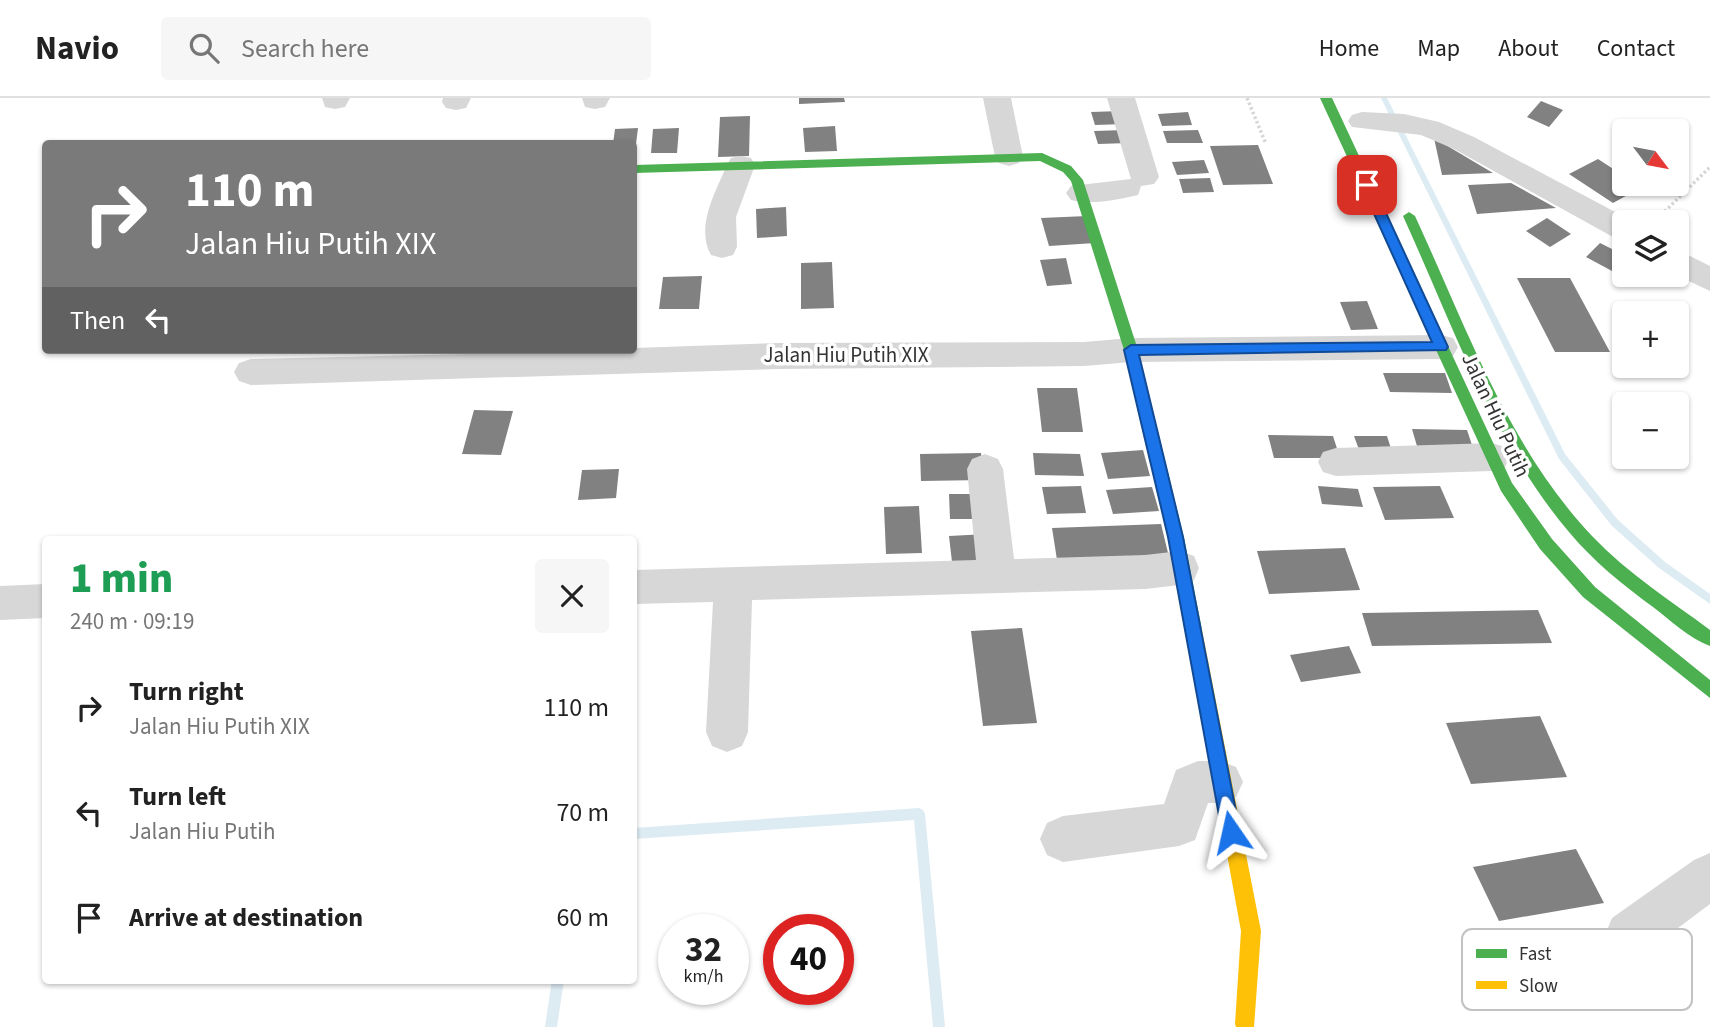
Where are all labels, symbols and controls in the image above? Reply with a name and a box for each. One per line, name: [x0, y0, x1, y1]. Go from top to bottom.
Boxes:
search box: [161, 17, 651, 80]
text: Navio: [35, 25, 119, 72]
icon: search: [185, 29, 223, 67]
text: Search here: [241, 30, 369, 67]
text: Home: [1319, 31, 1379, 66]
text: Map: [1417, 31, 1460, 66]
text: About: [1498, 31, 1559, 66]
text: Contact: [1597, 31, 1675, 66]
north arrow: [1612, 119, 1689, 196]
map controls: [1612, 119, 1689, 469]
pin: [1337, 155, 1397, 215]
text: 110 m: [185, 156, 314, 226]
icon: arrive: [1348, 166, 1386, 204]
icon: right: [70, 168, 161, 259]
button: layers: [1612, 210, 1689, 287]
text: Jalan Hiu Putih XIX: [185, 221, 436, 267]
icon: left: [139, 301, 177, 339]
button: +: [1612, 301, 1689, 378]
text: Then: [70, 302, 125, 339]
street label: Jalan Hiu Putih XIX: [763, 340, 929, 370]
street label: Jalan Hiu Putih: [1454, 348, 1538, 482]
button: −: [1612, 392, 1689, 469]
text: 1 min: [70, 549, 173, 609]
button: close: [535, 559, 609, 633]
text: 240 m · 09:19: [70, 605, 194, 638]
text: Turn right: [129, 673, 244, 710]
icon: right: [70, 689, 108, 727]
text: 110 m: [543, 689, 609, 726]
text: Jalan Hiu Putih XIX: [129, 710, 310, 743]
text: Turn left: [129, 778, 226, 815]
icon: left: [70, 794, 108, 832]
text: 70 m: [556, 794, 609, 831]
position arrow: [1194, 795, 1268, 869]
text: Jalan Hiu Putih: [129, 815, 276, 848]
icon: arrive: [70, 899, 108, 937]
text: Arrive at destination: [129, 899, 363, 936]
text: 60 m: [556, 899, 609, 936]
speed limit sign: 40: [763, 914, 854, 1005]
text: 32: [685, 925, 722, 975]
legend: [1462, 929, 1692, 1010]
text: Fast: [1519, 941, 1552, 968]
text: km/h: [684, 964, 723, 989]
text: Slow: [1519, 973, 1558, 1000]

